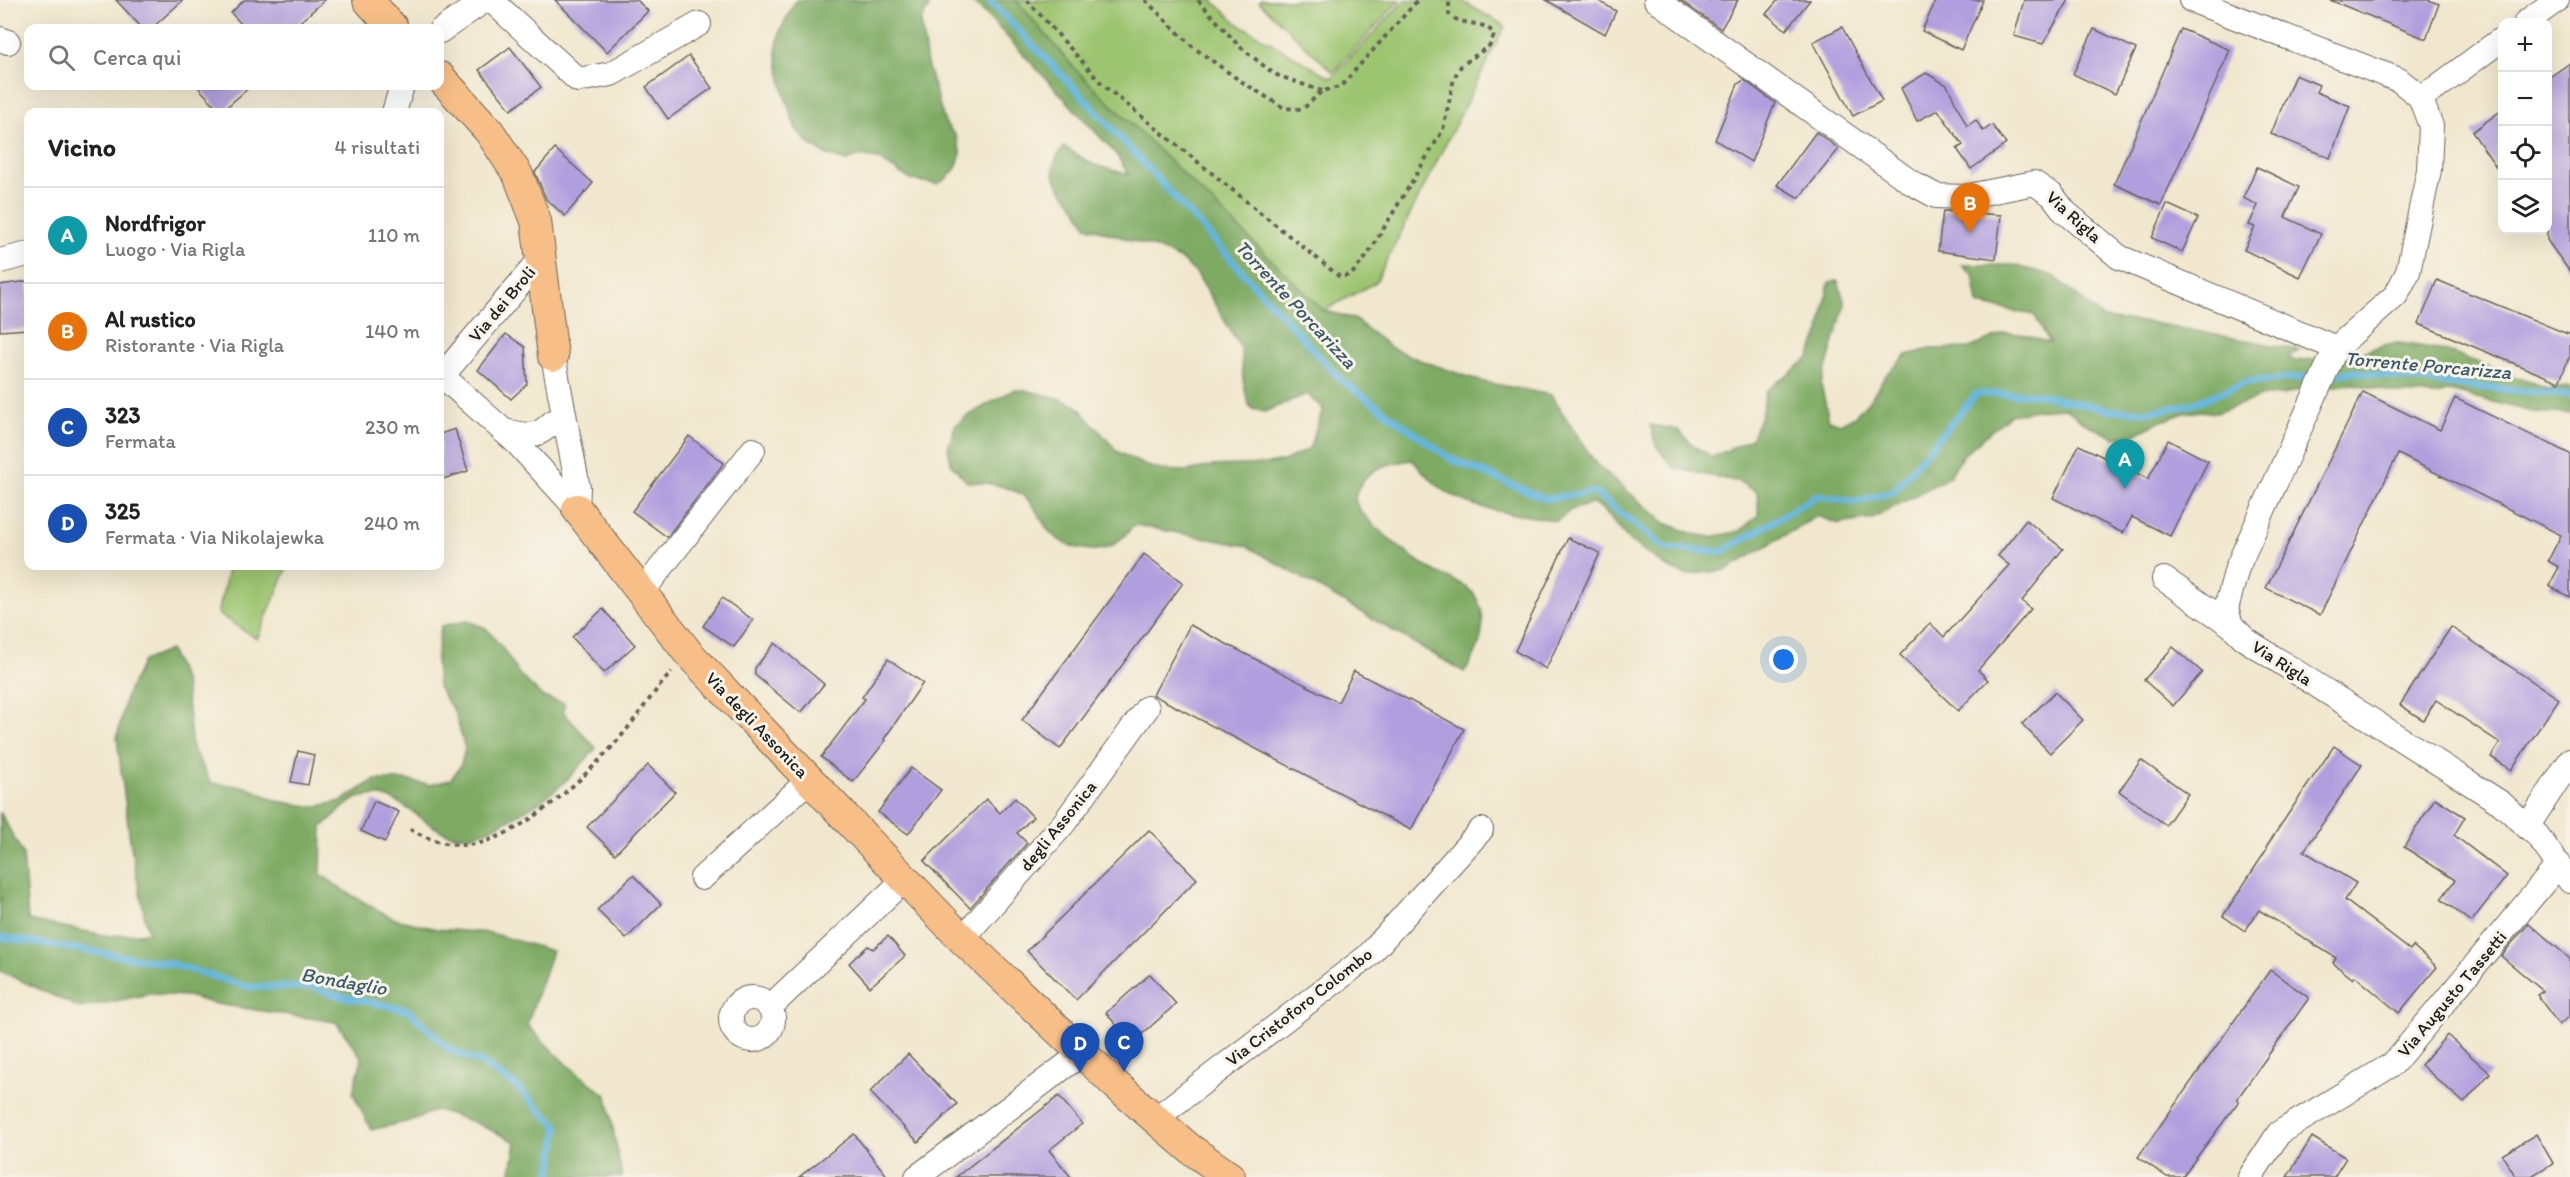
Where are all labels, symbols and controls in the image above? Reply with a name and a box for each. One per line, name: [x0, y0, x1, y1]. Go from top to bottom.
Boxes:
map controls: [2498, 18, 2552, 234]
button: +: [2498, 18, 2552, 72]
search box: [24, 24, 444, 90]
icon: search: [45, 41, 78, 74]
text: Cerca qui: [93, 44, 181, 71]
button: −: [2498, 72, 2552, 126]
button: locate: [2498, 126, 2552, 180]
text: Vicino: [48, 131, 116, 163]
text: 4 risultati: [334, 135, 420, 159]
button: layers: [2498, 180, 2552, 234]
pin: B: [1950, 184, 1990, 233]
street label: Via Rigla: [2042, 186, 2107, 248]
text: Nordfrigor: [105, 210, 205, 237]
text: A: [61, 223, 74, 247]
text: 110 m: [368, 223, 420, 247]
water label: Torrente Porcarizza: [1230, 235, 1362, 374]
text: Luogo · Via Rigla: [105, 237, 245, 261]
street label: Via dei Broli: [464, 261, 540, 347]
text: Al rustico: [105, 306, 196, 333]
text: B: [61, 319, 74, 343]
text: 140 m: [365, 319, 420, 343]
text: Ristorante · Via Rigla: [105, 333, 284, 357]
water label: Torrente Porcarizza: [2344, 346, 2513, 384]
text: 323: [105, 402, 141, 429]
text: C: [61, 415, 74, 439]
text: 230 m: [365, 415, 420, 439]
text: Fermata: [105, 429, 176, 453]
pin: A: [2106, 440, 2144, 489]
text: 325: [105, 498, 140, 525]
text: D: [61, 511, 74, 535]
text: 240 m: [364, 511, 420, 535]
text: Fermata · Via Nikolajewka: [105, 525, 324, 549]
street label: Via Rigla: [2248, 635, 2317, 691]
your location: [1769, 645, 1798, 674]
street label: Via degli Assonica: [701, 667, 814, 783]
street label: degli Assonica: [1015, 776, 1101, 876]
street label: Via Augusto Tassetti: [2393, 926, 2511, 1062]
street label: Via Cristoforo Colombo: [1221, 943, 1377, 1071]
water label: Bondaglio: [299, 962, 389, 1000]
pin: C: [1104, 1022, 1144, 1072]
pin: D: [1060, 1024, 1100, 1073]

